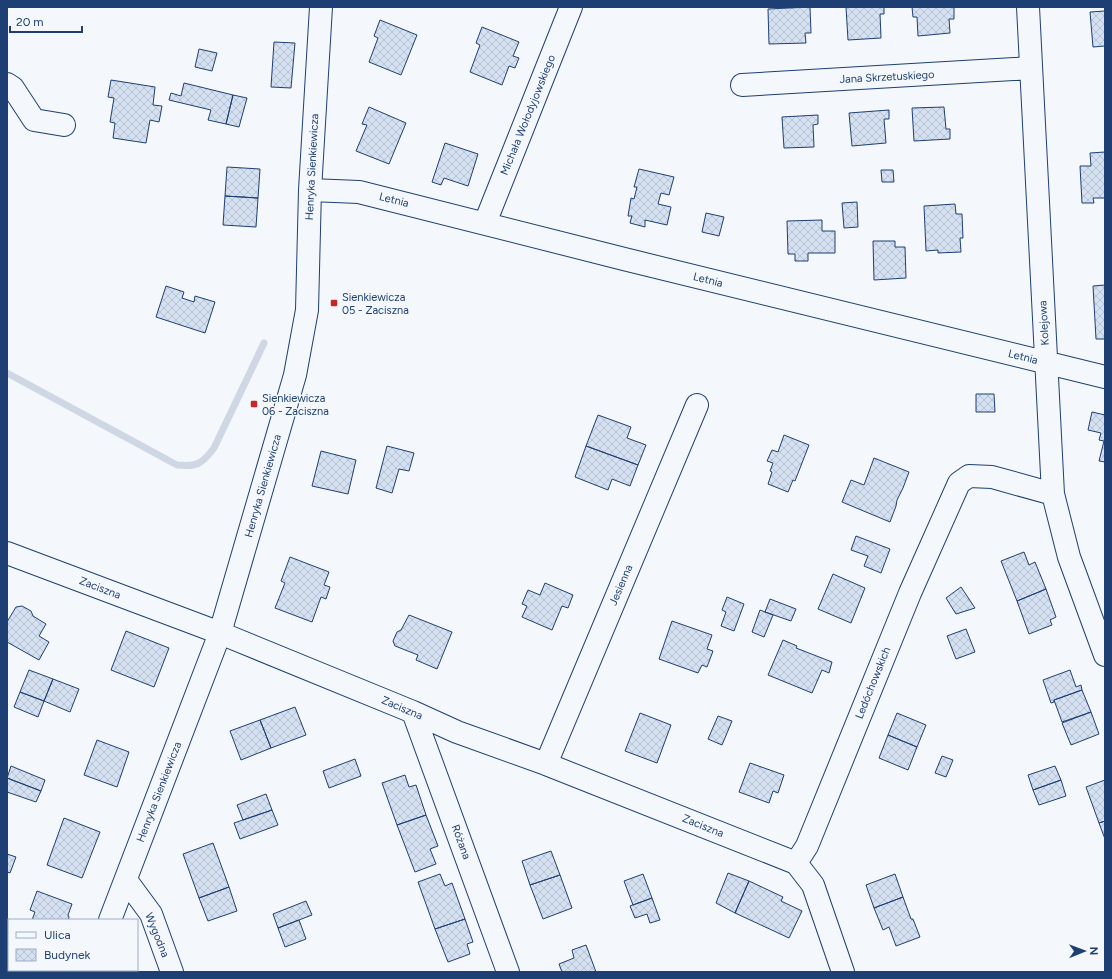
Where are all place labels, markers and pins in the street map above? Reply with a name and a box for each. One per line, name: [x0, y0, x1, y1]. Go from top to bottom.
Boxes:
place label: Sienkiewicza 05 - Zaciszna: [342, 291, 409, 317]
marker: Sienkiewicza 05 - Zaciszna: [329, 298, 339, 308]
place label: Sienkiewicza 06 - Zaciszna: [262, 392, 329, 418]
marker: Sienkiewicza 06 - Zaciszna: [249, 399, 259, 409]

